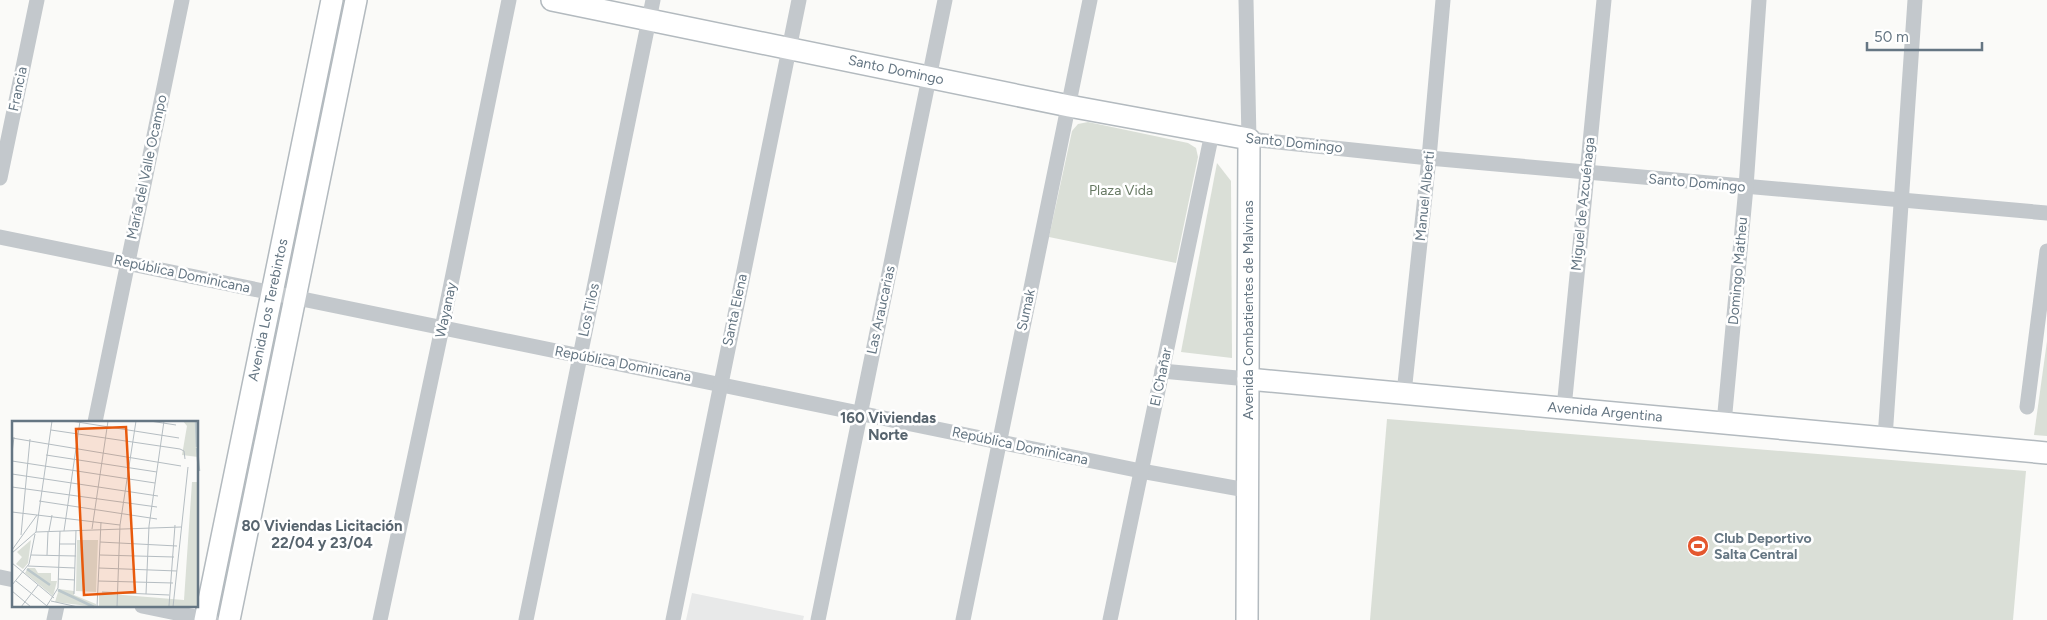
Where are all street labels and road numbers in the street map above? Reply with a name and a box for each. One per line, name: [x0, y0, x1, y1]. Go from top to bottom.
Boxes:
street label: Santo Domingo: [847, 52, 945, 88]
street label: Francia: [5, 65, 31, 113]
street label: María del Valle Ocampo: [123, 93, 171, 241]
street label: Santo Domingo: [1245, 129, 1343, 157]
street label: Miguel de Azcuénaga: [1568, 136, 1598, 272]
street label: Manuel Alberti: [1412, 150, 1438, 242]
street label: Santo Domingo: [1648, 170, 1746, 196]
street label: Avenida Combatientes de Malvinas: [1240, 200, 1257, 420]
street label: Domingo Matheu: [1725, 216, 1751, 326]
street label: Avenida Los Terebintos: [245, 237, 291, 383]
street label: República Dominicana: [112, 251, 252, 297]
street label: Las Araucarias: [863, 264, 899, 356]
street label: Santa Elena: [719, 272, 751, 348]
street label: Wayanay: [432, 280, 460, 339]
street label: Los Tilos: [575, 282, 603, 338]
street label: Sumak: [1013, 287, 1039, 332]
street label: República Dominicana: [553, 342, 693, 386]
street label: El Chañar: [1146, 346, 1176, 408]
street label: Avenida Argentina: [1547, 399, 1663, 425]
street label: República Dominicana: [950, 423, 1090, 469]

